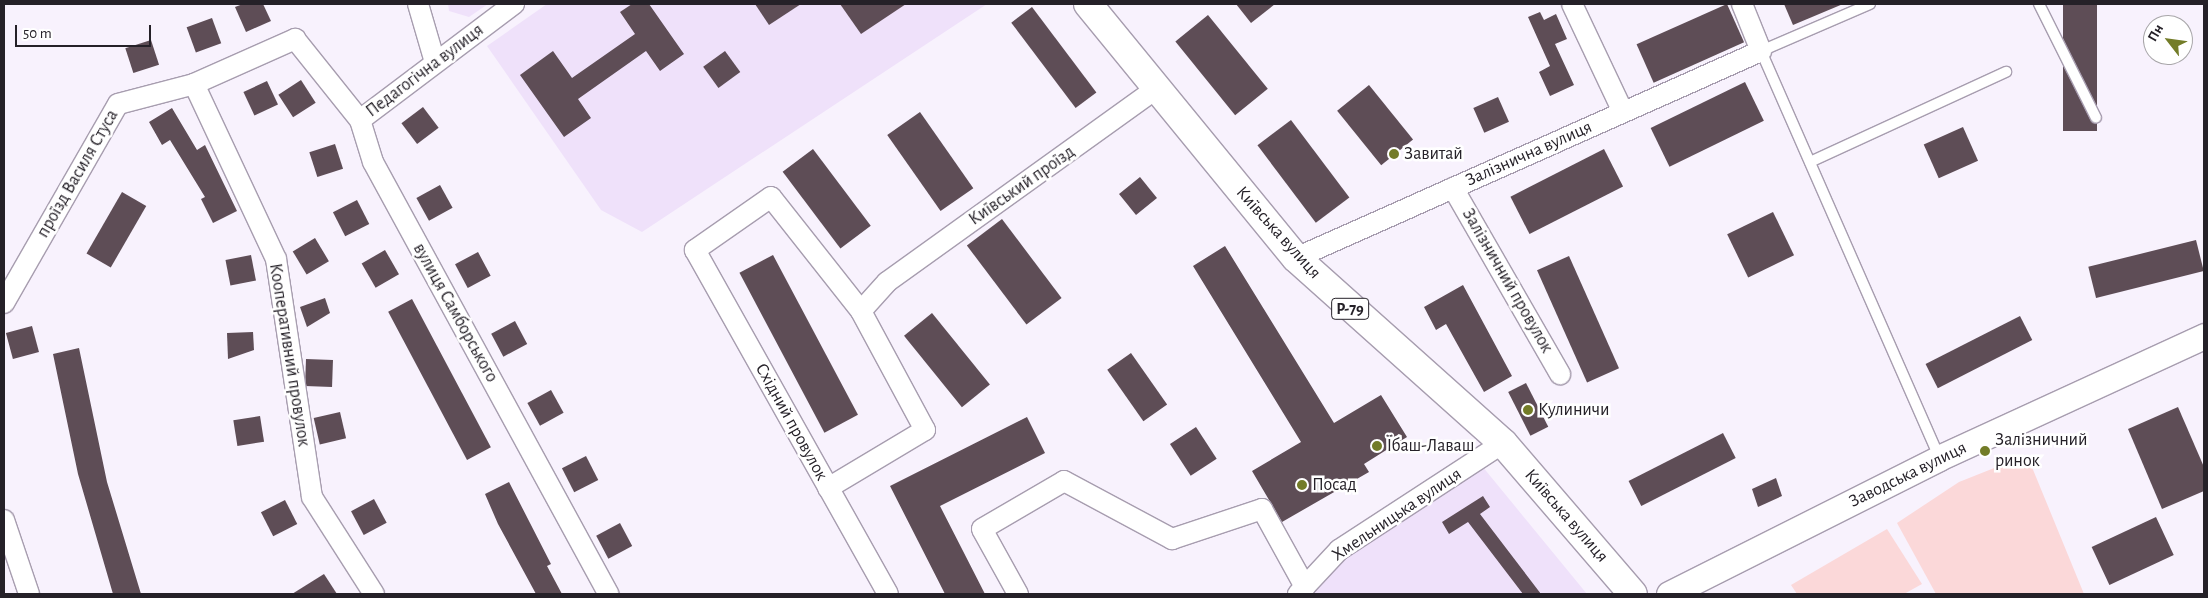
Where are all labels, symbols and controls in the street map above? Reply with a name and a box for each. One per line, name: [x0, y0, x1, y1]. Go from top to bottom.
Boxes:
scale bar: [18, 15, 154, 47]
north arrow: [2143, 15, 2193, 65]
street label: Педагогічна вулиця: [362, 20, 488, 122]
text: Пн: [2146, 22, 2166, 44]
text: 50 m: [23, 26, 52, 41]
street label: проїзд Василя Стуса: [33, 106, 123, 242]
street label: Залізнична вулиця: [1462, 116, 1596, 192]
street label: Київський проїзд: [965, 141, 1079, 231]
place label: Завитай: [1404, 143, 1463, 165]
marker: Завитай: [1388, 148, 1400, 160]
street label: Київська вулиця: [1231, 182, 1325, 284]
street label: Залізничний провулок: [1457, 205, 1557, 357]
street label: вулиця Самборського: [408, 240, 502, 386]
street label: Кооперативний провулок: [264, 262, 314, 448]
road number: Р-79: [1330, 296, 1370, 322]
street label: Східний провулок: [750, 360, 832, 484]
place label: Кулиничи: [1538, 399, 1610, 421]
marker: Кулиничи: [1522, 404, 1534, 416]
place label: Залізничний ринок: [1995, 430, 2088, 472]
place label: Їбаш-Лаваш: [1387, 435, 1474, 457]
street label: Заводська вулиця: [1846, 437, 1970, 513]
marker: Їбаш-Лаваш: [1371, 440, 1383, 452]
marker: Залізничний ринок: [1979, 445, 1991, 457]
street label: Хмельницька вулиця: [1328, 464, 1466, 566]
street label: Київська вулиця: [1519, 465, 1613, 567]
place label: Посад: [1312, 474, 1357, 496]
marker: Посад: [1296, 479, 1308, 491]

